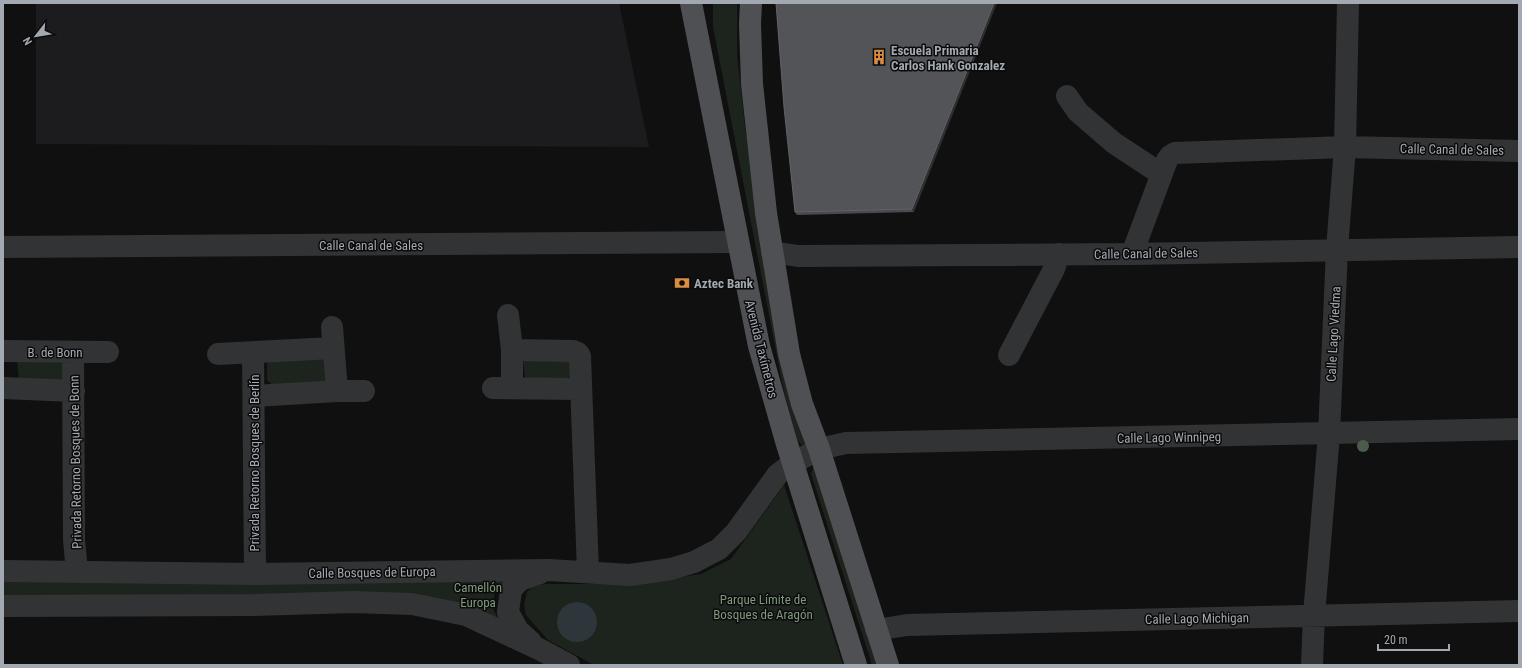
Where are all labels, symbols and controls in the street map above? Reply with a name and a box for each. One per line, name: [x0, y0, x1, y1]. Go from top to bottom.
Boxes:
north arrow: [16, 16, 56, 56]
text: N: [20, 34, 35, 47]
place label: Escuela Primaria Carlos Hank Gonzalez: [891, 43, 1005, 73]
building icon: Escuela Primaria Carlos Hank Gonzalez: [870, 48, 888, 66]
street label: Calle Canal de Sales: [1400, 141, 1504, 158]
street label: Calle Canal de Sales: [319, 238, 423, 253]
street label: Calle Canal de Sales: [1094, 245, 1198, 262]
bank icon: Aztec Bank: [673, 274, 691, 292]
place label: Aztec Bank: [694, 276, 754, 291]
street label: Calle Lago Viedma: [1324, 286, 1343, 382]
street label: Avenida Taxímetros: [742, 299, 781, 400]
street label: B. de Bonn: [27, 345, 83, 360]
street label: Privada Retorno Bosques de Bonn: [66, 375, 85, 549]
street label: Privada Retorno Bosques de Berlín: [247, 375, 262, 551]
street label: Calle Lago Winnipeg: [1117, 429, 1221, 446]
street label: Calle Bosques de Europa: [308, 564, 436, 581]
park label: Camellón Europa: [454, 580, 502, 610]
park label: Parque Límite de Bosques de Aragón: [713, 592, 813, 622]
street label: Calle Lago Michigan: [1145, 610, 1249, 627]
scale bar: [1378, 626, 1449, 652]
text: 20 m: [1384, 633, 1408, 647]

